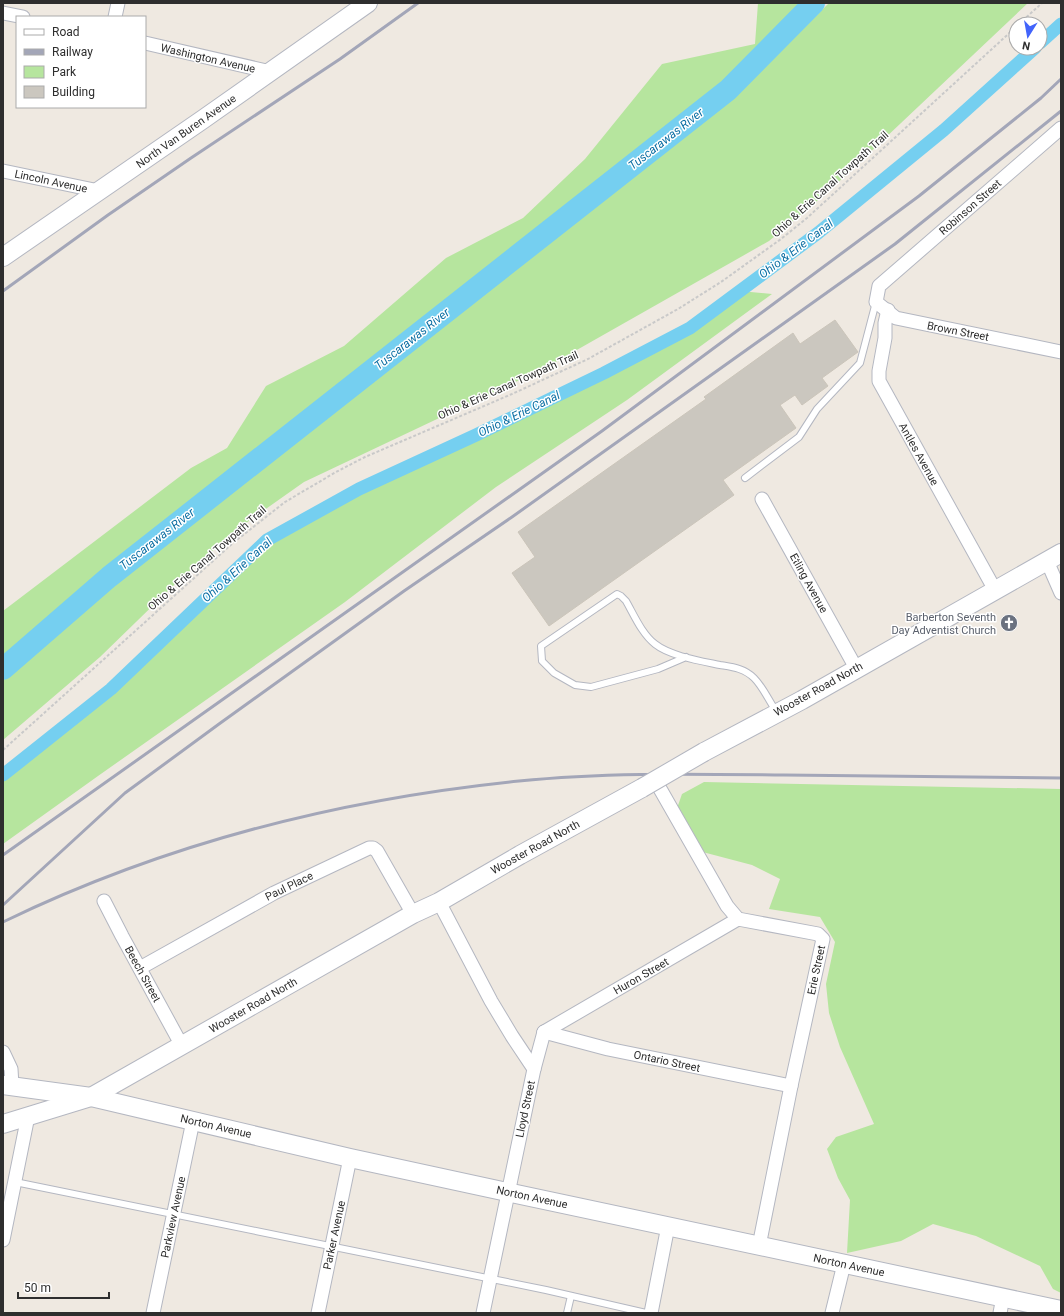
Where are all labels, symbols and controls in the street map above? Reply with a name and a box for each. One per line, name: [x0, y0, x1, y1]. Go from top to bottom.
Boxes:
legend: [16, 16, 146, 108]
north arrow: [1008, 16, 1048, 56]
text: Road: [52, 25, 80, 39]
text: N: [1021, 38, 1031, 52]
street label: Washington Avenue: [159, 41, 257, 76]
text: Railway: [52, 45, 93, 59]
text: Park: [52, 65, 77, 79]
text: Building: [52, 85, 95, 99]
street label: North Van Buren Avenue: [134, 92, 239, 171]
water label: Tuscarawas River: [626, 105, 707, 173]
street label: Ohio & Erie Canal Towpath Trail: [769, 129, 891, 240]
street label: Lincoln Avenue: [13, 167, 89, 196]
street label: Robinson Street: [937, 177, 1004, 238]
water label: Ohio & Erie Canal: [756, 217, 836, 281]
water label: Tuscarawas River: [372, 305, 453, 373]
street label: Brown Street: [926, 319, 990, 344]
street label: Ohio & Erie Canal Towpath Trail: [436, 348, 580, 422]
water label: Ohio & Erie Canal: [476, 388, 562, 440]
street label: Antles Avenue: [896, 421, 941, 488]
street label: Ohio & Erie Canal Towpath Trail: [145, 503, 269, 613]
water label: Tuscarawas River: [117, 505, 198, 573]
water label: Ohio & Erie Canal: [199, 535, 275, 605]
street label: Etling Avenue: [787, 551, 830, 615]
place label: Barberton Seventh Day Adventist Church: [891, 611, 996, 637]
church icon: Barberton Seventh Day Adventist Church: [999, 613, 1019, 633]
street label: Wooster Road North: [772, 660, 865, 719]
street label: Wooster Road North: [489, 818, 582, 877]
street label: Paul Place: [263, 869, 315, 904]
street label: Beech Street: [122, 944, 163, 1005]
street label: Erie Street: [805, 944, 828, 996]
street label: Huron Street: [611, 955, 672, 997]
street label: Wooster Road North: [207, 975, 300, 1036]
street label: Ontario Street: [632, 1048, 702, 1075]
street label: Lloyd Street: [513, 1079, 538, 1139]
street label: Norton Avenue: [179, 1112, 253, 1141]
street label: Parkview Avenue: [159, 1175, 189, 1259]
street label: Norton Avenue: [495, 1184, 569, 1211]
street label: Parker Avenue: [321, 1199, 348, 1271]
street label: Norton Avenue: [812, 1252, 886, 1279]
scale bar: [18, 1274, 109, 1300]
text: 50 m: [24, 1281, 51, 1295]

